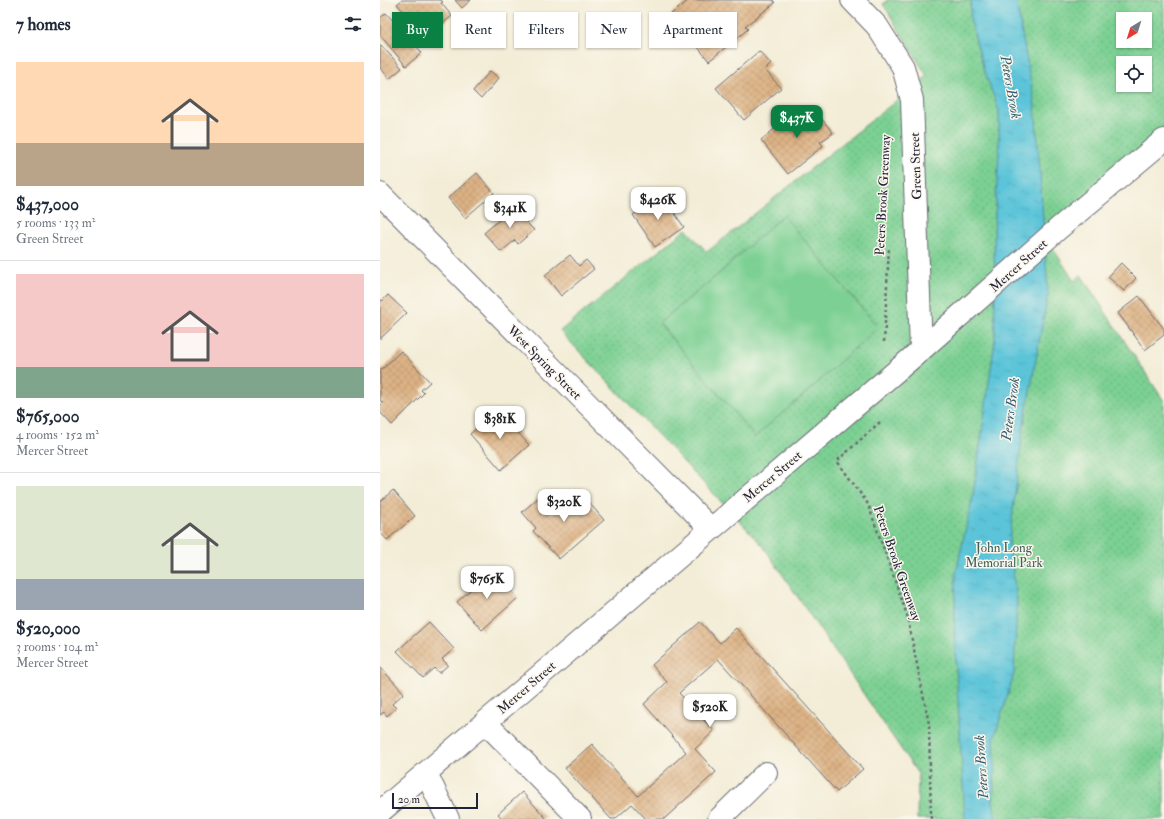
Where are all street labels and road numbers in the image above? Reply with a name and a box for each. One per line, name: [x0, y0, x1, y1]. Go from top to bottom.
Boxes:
street label: Green Street: [907, 132, 925, 200]
street label: Peters Brook Greenway: [872, 134, 895, 256]
street label: Mercer Street: [986, 236, 1051, 296]
street label: West Spring Street: [503, 322, 585, 404]
street label: Mercer Street: [740, 447, 805, 506]
street label: Peters Brook Greenway: [869, 503, 924, 624]
street label: Mercer Street: [494, 658, 559, 717]

